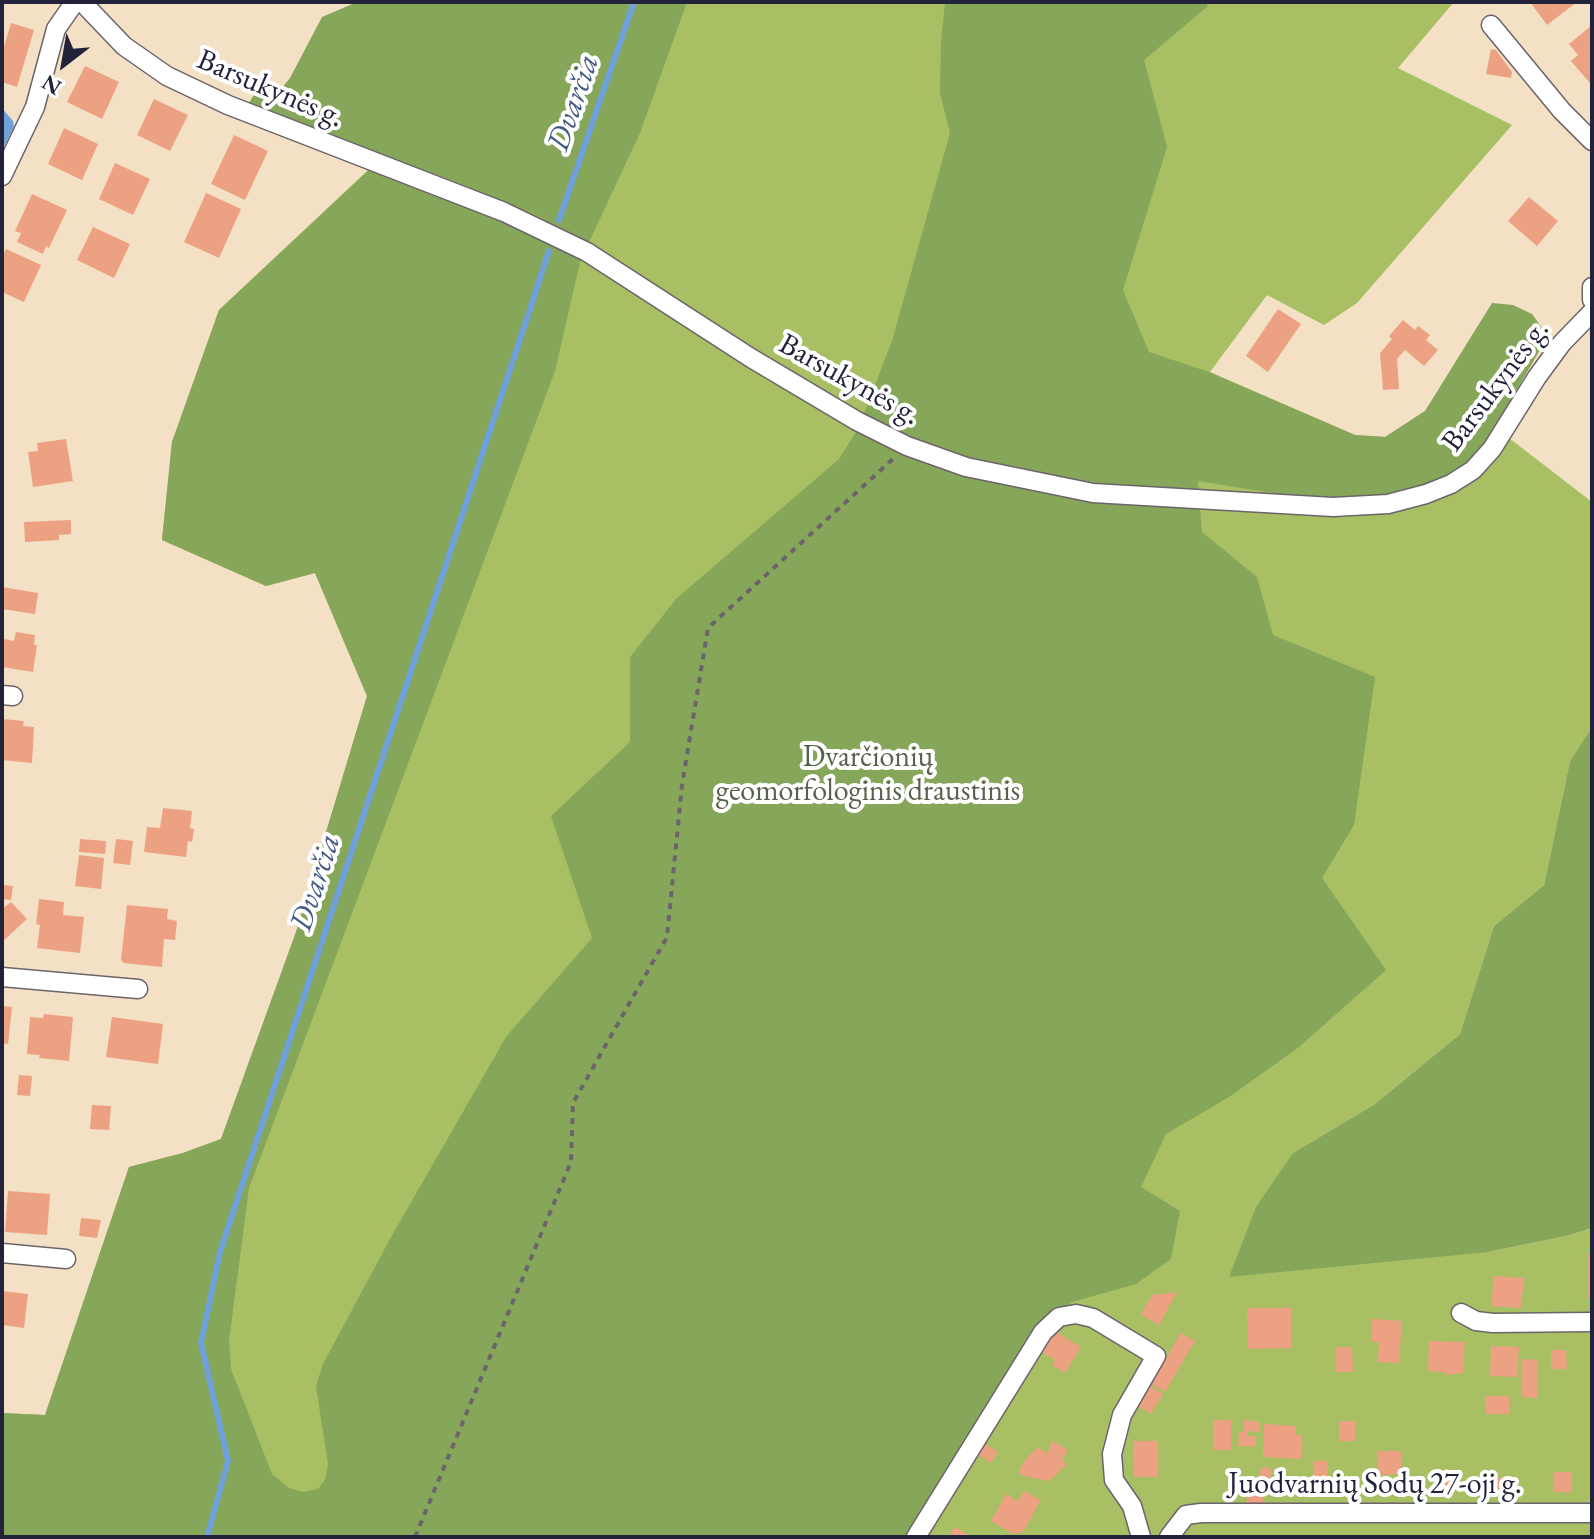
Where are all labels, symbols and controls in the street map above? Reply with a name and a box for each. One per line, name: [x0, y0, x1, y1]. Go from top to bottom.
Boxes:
north arrow: [24, 24, 104, 104]
street label: Barsukynės g.: [191, 42, 349, 136]
water label: Dvarčia: [540, 50, 608, 156]
text: N: [36, 68, 66, 102]
street label: Barsukynės g.: [1435, 313, 1557, 459]
street label: Barsukynės g.: [772, 327, 926, 433]
park label: Dvarčionių geomorfologinis draustinis: [716, 740, 1020, 810]
water label: Dvarčia: [282, 830, 350, 936]
street label: Juodvarnių Sodų 27-oji g.: [1228, 1467, 1522, 1503]

